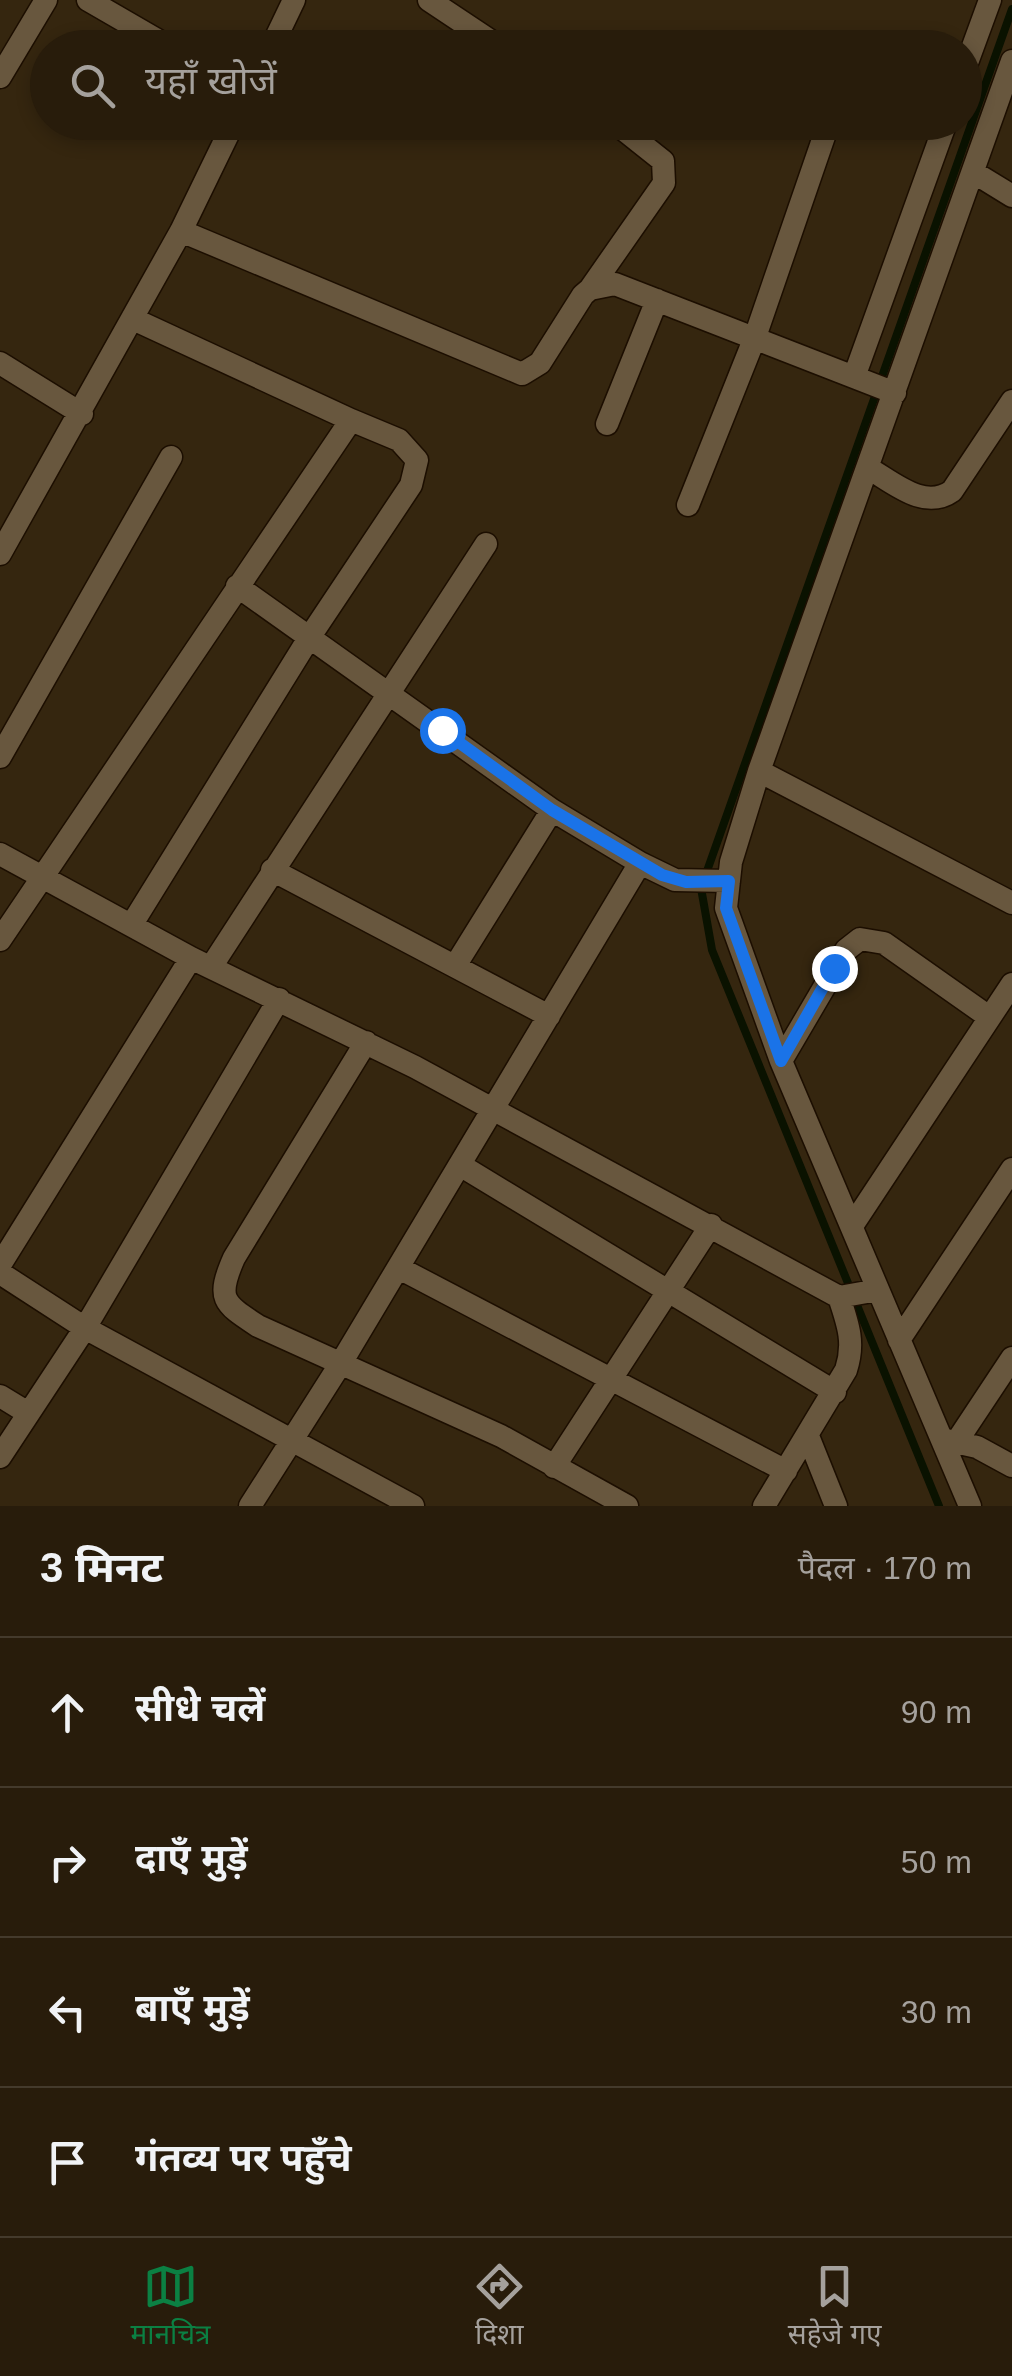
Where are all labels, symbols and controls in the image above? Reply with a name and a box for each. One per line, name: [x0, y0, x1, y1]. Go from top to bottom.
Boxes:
search box: [30, 30, 982, 140]
icon: search: [65, 58, 120, 113]
text: यहाँ खोजें: [145, 60, 277, 102]
route start: [420, 708, 466, 754]
route end: [812, 946, 858, 992]
text: 3 मिनट: [40, 1544, 163, 1591]
text: पैदल · 170 m: [798, 1550, 972, 1586]
icon: ahead: [40, 1685, 95, 1740]
text: सीधे चलें: [135, 1687, 265, 1729]
text: 90 m: [901, 1694, 972, 1730]
icon: right: [40, 1835, 95, 1890]
text: दाएँ मुड़ें: [135, 1837, 248, 1879]
text: 50 m: [901, 1844, 972, 1880]
icon: left: [40, 1985, 95, 2040]
text: बाएँ मुड़ें: [135, 1987, 250, 2029]
text: 30 m: [901, 1994, 972, 2030]
icon: arrive: [40, 2135, 95, 2190]
text: गंतव्य पर पहुँचे: [135, 2137, 351, 2179]
tab: मानचित्र: [131, 2259, 211, 2355]
tab: दिशा: [472, 2259, 527, 2355]
tab: सहेजे गए: [788, 2259, 881, 2355]

